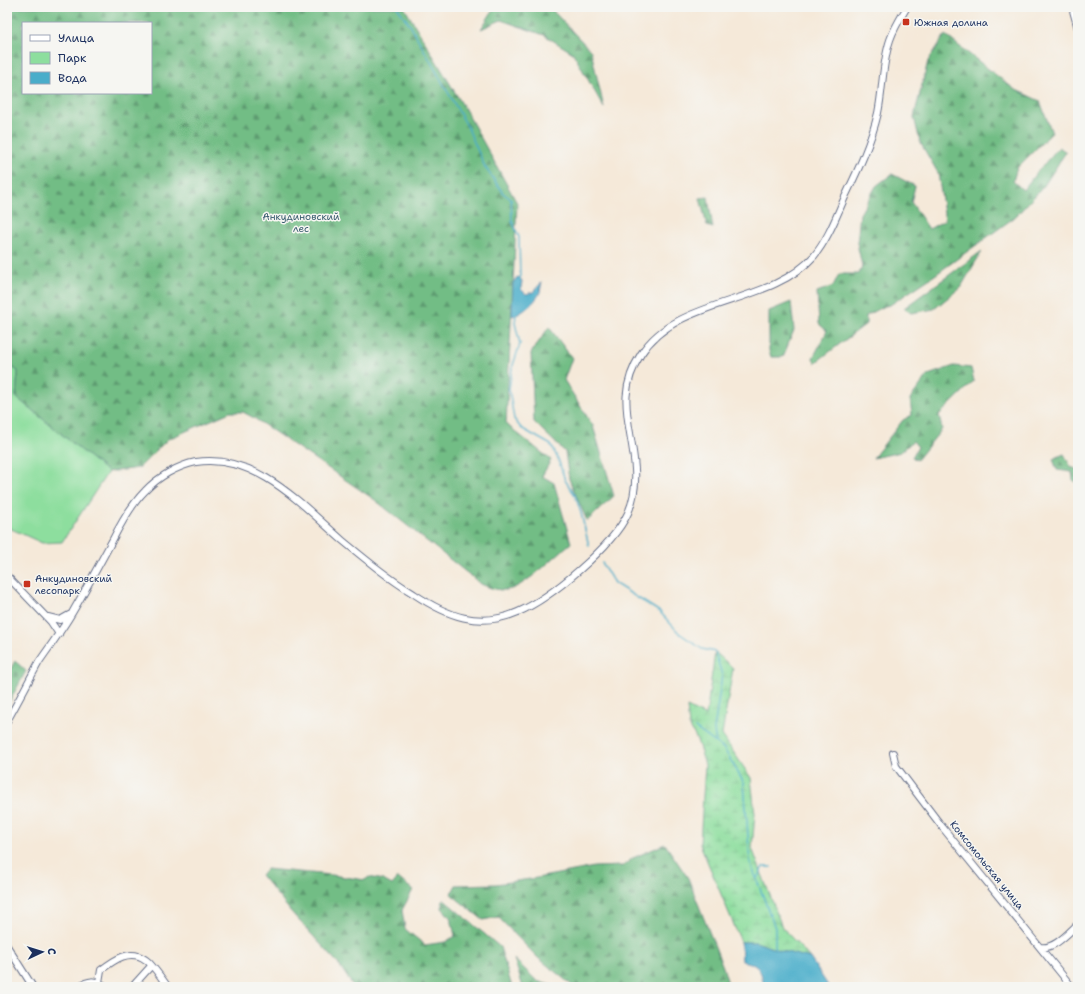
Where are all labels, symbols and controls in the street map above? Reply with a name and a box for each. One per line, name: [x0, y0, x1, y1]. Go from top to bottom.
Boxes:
place label: Южная долина: [914, 16, 989, 29]
marker: Южная долина: [901, 17, 911, 27]
legend: [22, 22, 152, 94]
text: Улица: [58, 30, 95, 46]
text: Парк: [58, 50, 87, 66]
text: Вода: [58, 70, 87, 86]
park label: Анкудиновский лес: [262, 210, 340, 235]
place label: Анкудиновский лесопарк: [35, 572, 113, 597]
marker: Анкудиновский лесопарк: [22, 579, 32, 589]
street label: Комсомольская улица: [947, 818, 1027, 913]
north arrow: [22, 932, 62, 972]
text: С: [44, 947, 59, 955]

